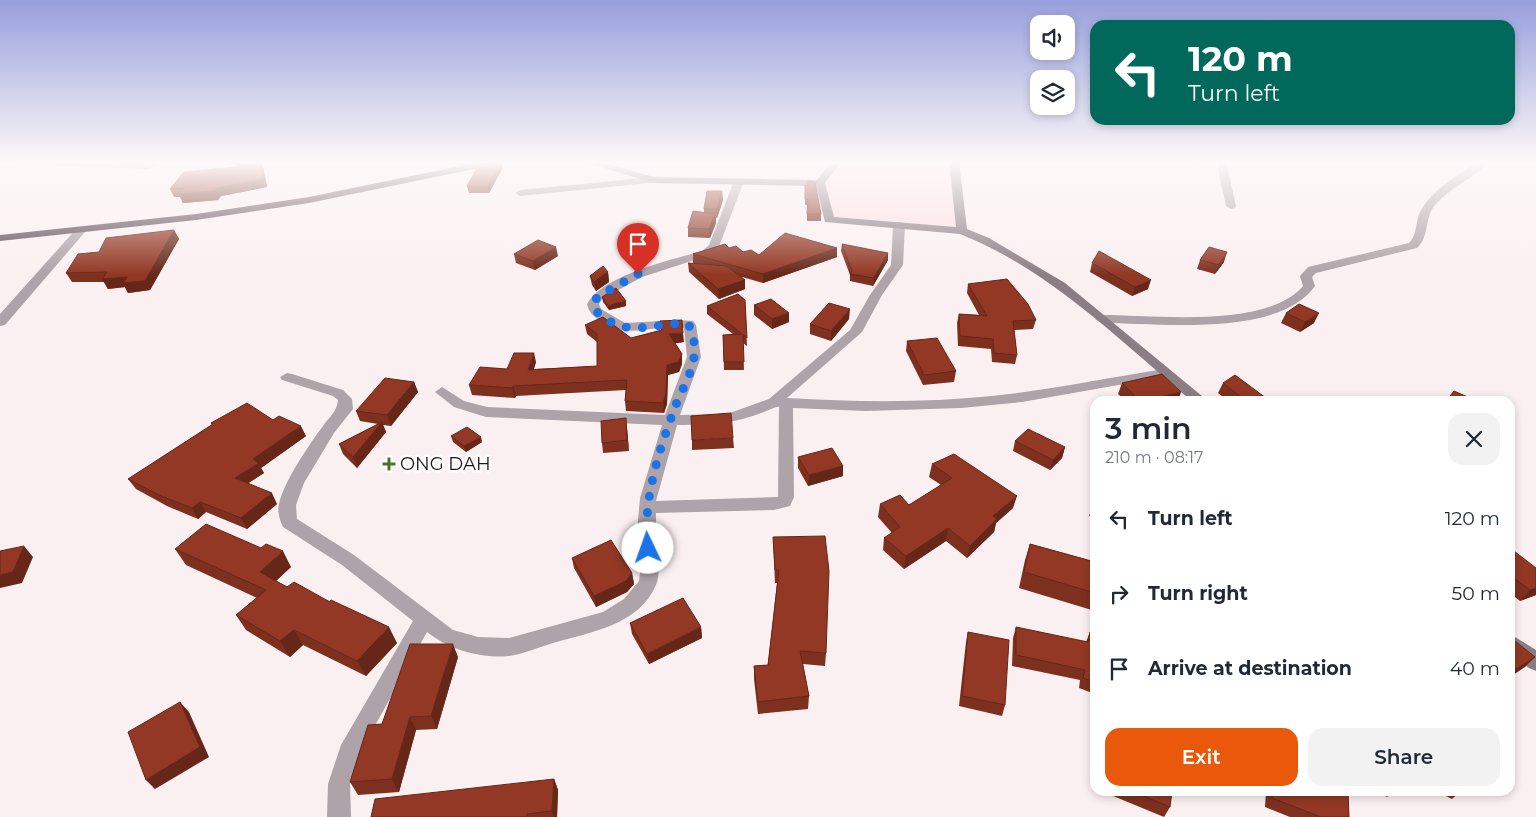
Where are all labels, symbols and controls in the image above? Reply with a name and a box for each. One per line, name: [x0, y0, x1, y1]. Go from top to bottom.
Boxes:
map controls: [1030, 15, 1075, 115]
button: sound: [1030, 15, 1075, 60]
text: 120 m: [1188, 37, 1293, 80]
icon: left: [1105, 40, 1170, 105]
button: layers: [1030, 70, 1075, 115]
text: Turn left: [1188, 80, 1280, 107]
pin: [617, 223, 659, 274]
icon: arrive: [624, 230, 652, 258]
text: 3 min: [1105, 410, 1192, 447]
button: close: [1448, 413, 1500, 465]
text: 210 m · 08:17: [1105, 448, 1203, 467]
place label: ONG DAH: [400, 453, 491, 475]
marker: ONG DAH: [382, 457, 396, 471]
icon: left: [1105, 505, 1133, 533]
text: Turn left: [1148, 507, 1233, 530]
text: 120 m: [1445, 507, 1500, 530]
position arrow: [621, 521, 673, 573]
icon: right: [1105, 580, 1133, 608]
text: Turn right: [1148, 582, 1248, 605]
text: 50 m: [1452, 582, 1500, 605]
icon: arrive: [1105, 655, 1133, 683]
text: Arrive at destination: [1148, 657, 1352, 680]
text: 40 m: [1450, 657, 1500, 680]
button: Exit: [1105, 728, 1298, 786]
button: Share: [1308, 728, 1500, 786]

